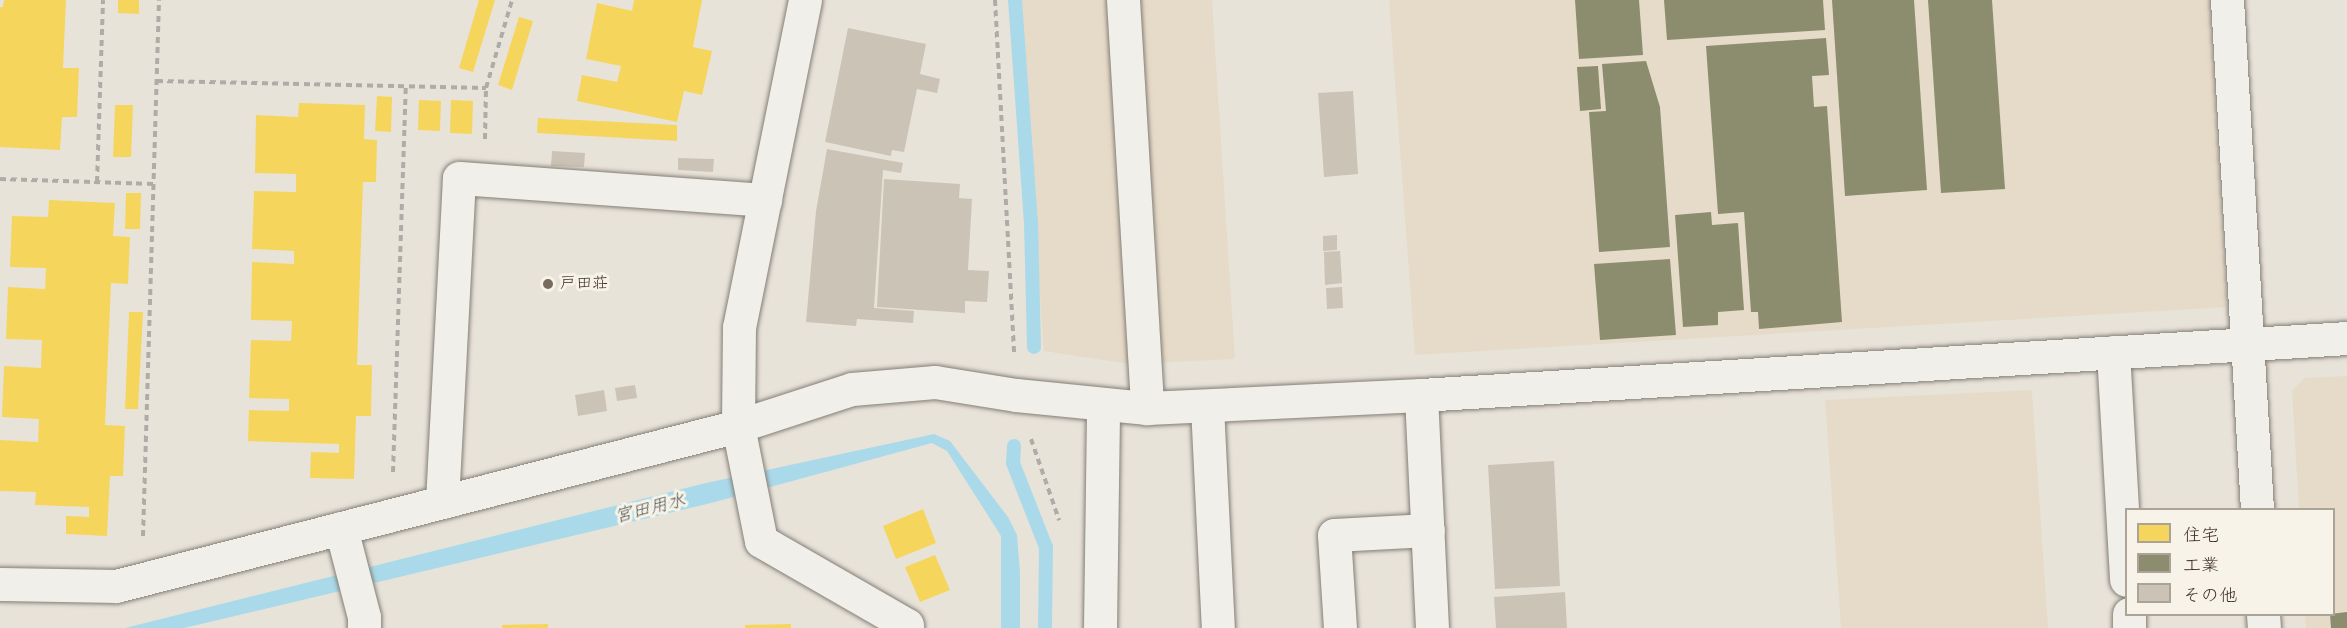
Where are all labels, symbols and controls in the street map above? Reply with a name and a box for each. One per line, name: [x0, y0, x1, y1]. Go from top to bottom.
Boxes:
place label: 戸田荘: [560, 274, 608, 294]
marker: 戸田荘: [541, 277, 555, 291]
water label: 宮田用水: [612, 490, 688, 528]
legend: [2125, 508, 2335, 616]
text: 住宅: [2183, 525, 2219, 546]
text: 工業: [2183, 555, 2219, 576]
text: その他: [2183, 585, 2237, 606]

